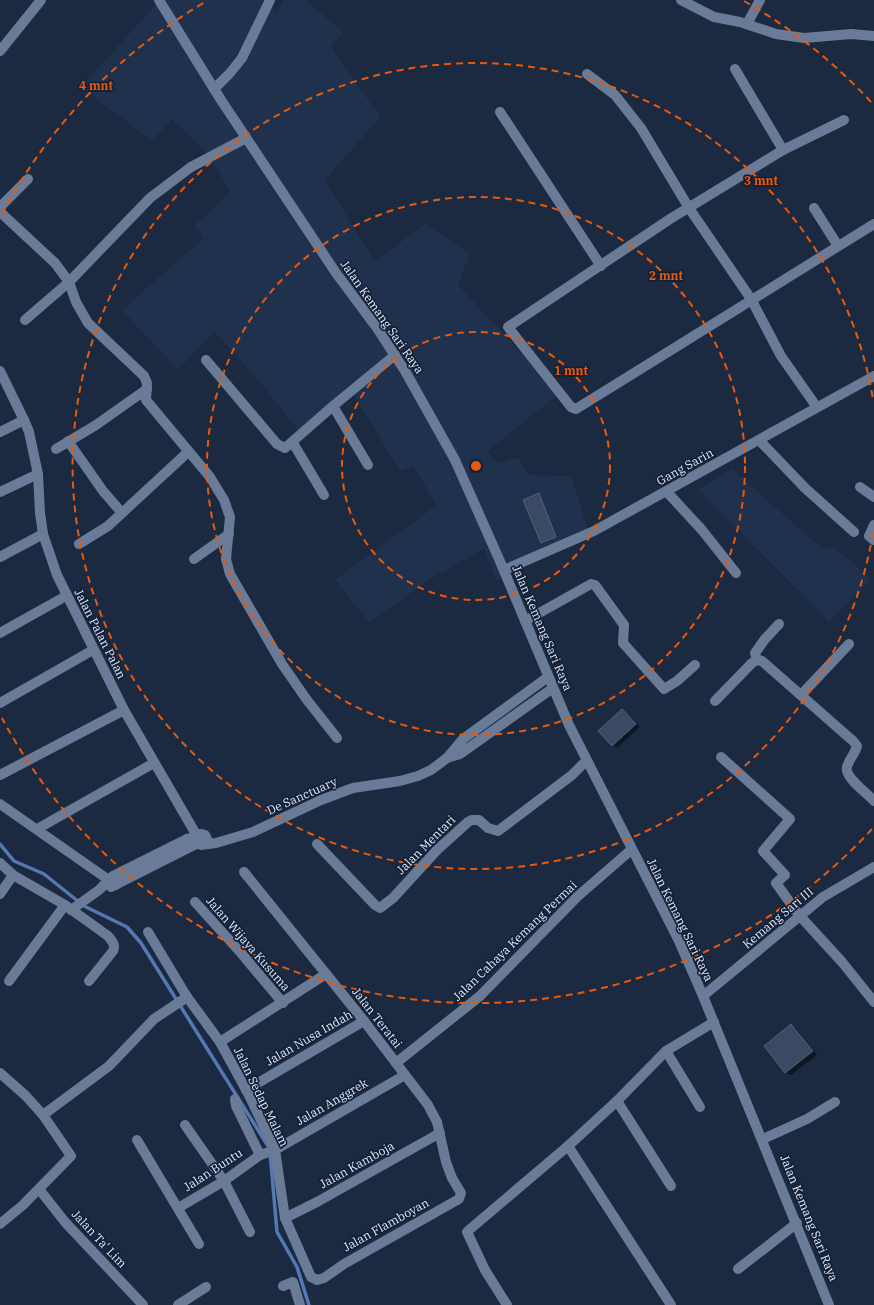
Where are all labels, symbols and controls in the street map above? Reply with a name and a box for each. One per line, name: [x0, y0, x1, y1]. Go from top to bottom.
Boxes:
text: 4 mnt: [79, 78, 114, 93]
text: 3 mnt: [744, 173, 779, 188]
street label: Jalan Kemang Sari Raya: [338, 257, 428, 377]
text: 2 mnt: [649, 268, 684, 283]
text: 1 mnt: [554, 363, 589, 378]
street label: Gang Sarin: [654, 445, 716, 488]
centre of rings: [469, 459, 483, 473]
street label: Jalan Kemang Sari Raya: [509, 563, 576, 693]
street label: Jalan Palan Palan: [71, 586, 130, 681]
street label: De Sanctuary: [264, 773, 340, 818]
street label: Jalan Mentari: [393, 812, 458, 877]
street label: Jalan Kemang Sari Raya: [644, 856, 717, 984]
street label: Jalan Cahaya Kemang Permai: [449, 877, 580, 1004]
street label: Kemang Sari III: [739, 884, 816, 951]
street label: Jalan Wijaya Kusuma: [203, 893, 294, 994]
street label: Jalan Teratai: [349, 984, 406, 1051]
street label: Jalan Nusa Indah: [263, 1006, 355, 1068]
street label: Jalan Sedap Malam: [231, 1045, 292, 1149]
street label: Jalan Anggrek: [293, 1075, 370, 1128]
street label: Jalan Kamboja: [317, 1138, 397, 1191]
street label: Jalan Buntu: [180, 1145, 245, 1194]
street label: Jalan Kemang Sari Raya: [777, 1152, 842, 1284]
street label: Jalan Flamboyan: [340, 1195, 432, 1254]
street label: Jalan Ta' Lim: [69, 1207, 130, 1271]

